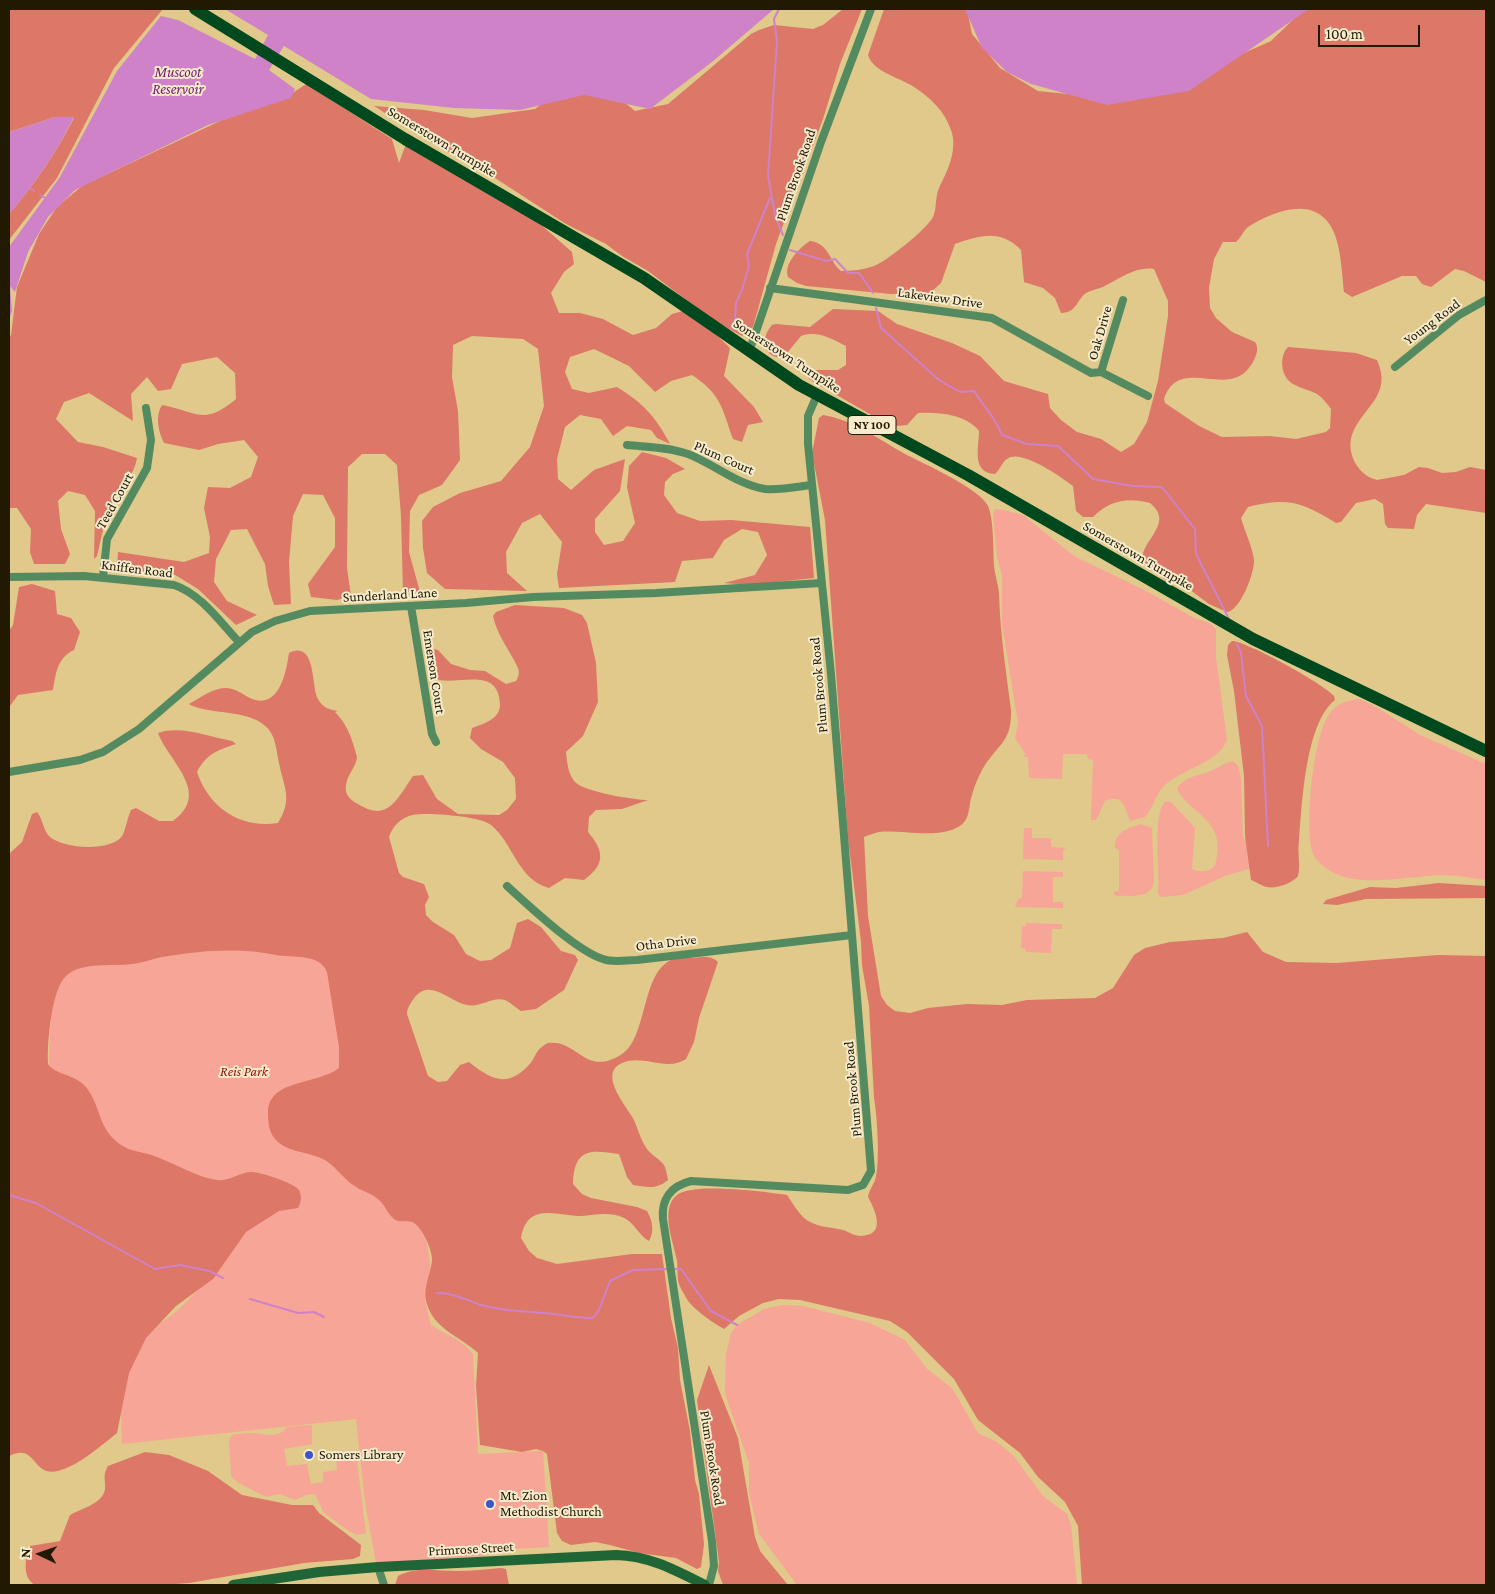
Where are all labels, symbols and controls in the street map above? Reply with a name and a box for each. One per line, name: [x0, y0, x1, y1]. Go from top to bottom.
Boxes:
scale bar: [1320, 15, 1422, 47]
text: 100 m: [1326, 26, 1363, 42]
water label: Muscoot Reservoir: [152, 63, 204, 98]
street label: Somerstown Turnpike: [384, 103, 500, 181]
street label: Plum Brook Road: [772, 127, 820, 223]
street label: Lakeview Drive: [896, 284, 984, 312]
street label: Young Road: [1401, 295, 1463, 349]
street label: Oak Drive: [1084, 304, 1116, 362]
street label: Somerstown Turnpike: [730, 315, 844, 397]
road number: NY 100: [848, 416, 896, 434]
street label: Plum Court: [691, 437, 757, 479]
street label: Teed Court: [93, 470, 137, 532]
street label: Somerstown Turnpike: [1080, 518, 1196, 594]
street label: Kniffen Road: [100, 556, 174, 582]
street label: Sunderland Lane: [342, 584, 438, 606]
street label: Emerson Court: [419, 629, 449, 715]
street label: Plum Brook Road: [806, 636, 832, 734]
street label: Otha Drive: [635, 931, 697, 955]
street label: Plum Brook Road: [840, 1040, 866, 1138]
park label: Reis Park: [220, 1064, 268, 1080]
street label: Plum Brook Road: [696, 1409, 728, 1507]
place label: Somers Library: [319, 1447, 403, 1463]
marker: Somers Library: [303, 1449, 315, 1461]
place label: Mt. Zion Methodist Church: [500, 1488, 602, 1520]
marker: Mt. Zion Methodist Church: [484, 1498, 496, 1510]
north arrow: [15, 1529, 65, 1579]
street label: Primrose Street: [428, 1538, 514, 1560]
text: N: [17, 1548, 33, 1558]

